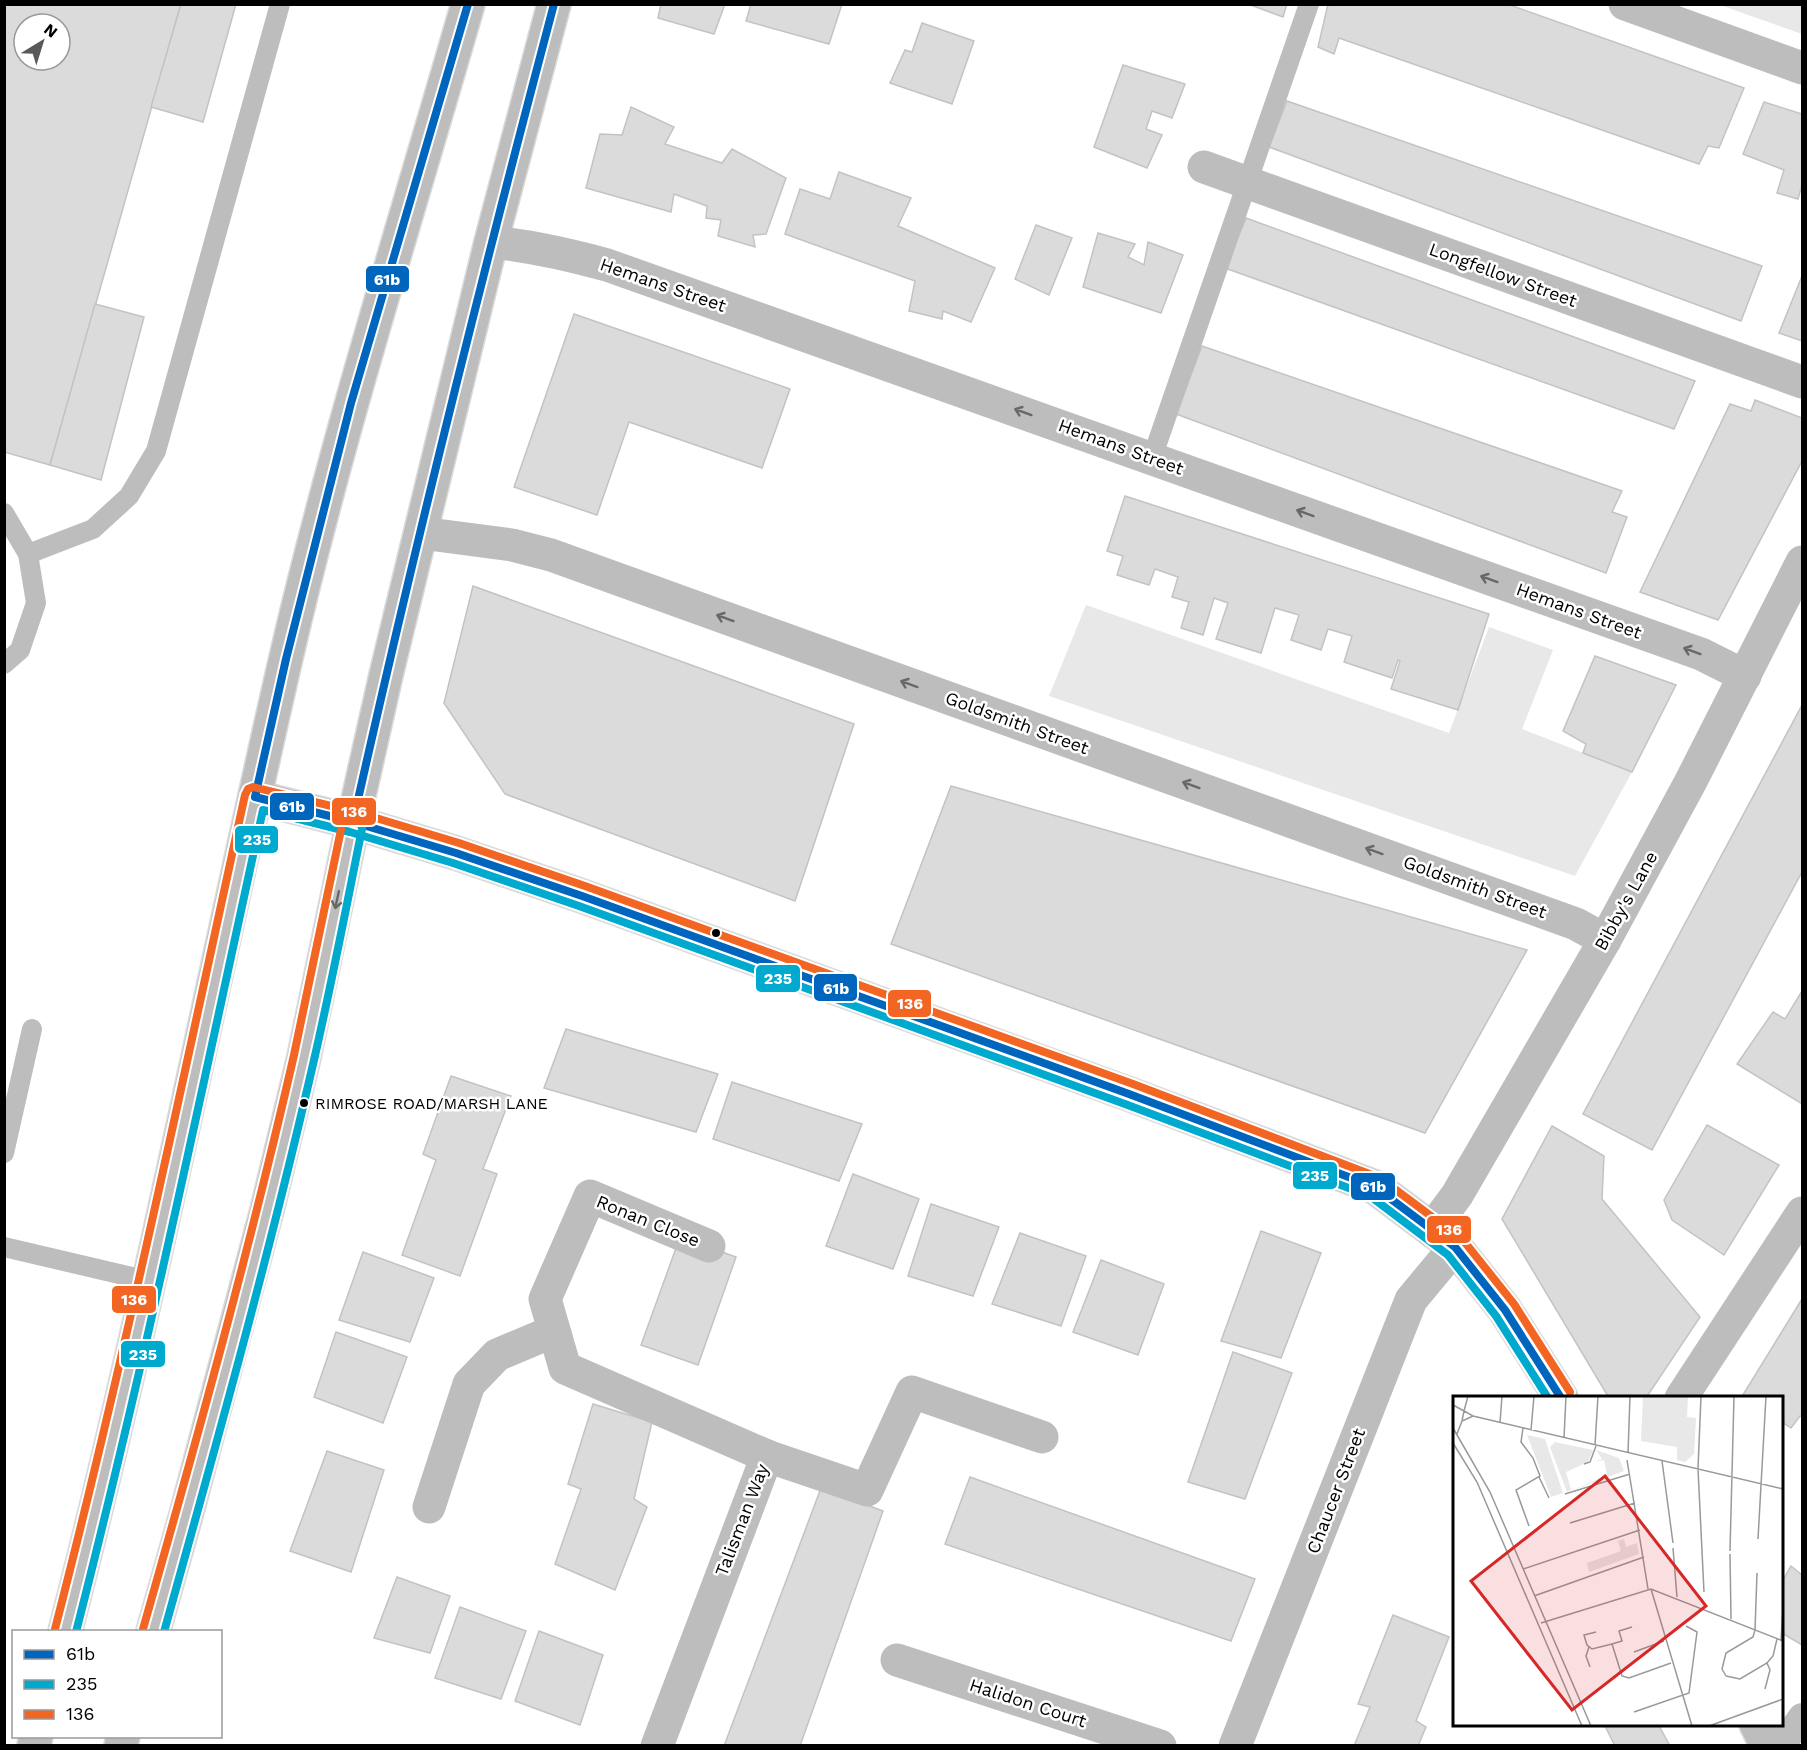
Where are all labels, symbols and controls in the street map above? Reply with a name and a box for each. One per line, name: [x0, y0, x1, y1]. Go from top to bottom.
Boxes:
north arrow: [12, 12, 72, 72]
text: N: [40, 19, 61, 42]
street label: Longfellow Street: [1426, 238, 1580, 311]
street label: Hemans Street: [597, 253, 729, 316]
line badge: 61b: [365, 265, 410, 293]
text: 61b: [374, 270, 400, 289]
one-way arrow: [1014, 405, 1032, 416]
street label: Hemans Street: [1056, 414, 1187, 479]
one-way arrow: [1296, 506, 1315, 517]
one-way arrow: [1480, 572, 1498, 583]
street label: Hemans Street: [1514, 578, 1645, 643]
one-way arrow: [716, 611, 735, 622]
one-way arrow: [1683, 645, 1702, 656]
one-way arrow: [900, 677, 919, 688]
street label: Goldsmith Street: [943, 687, 1092, 758]
one-way arrow: [1182, 779, 1201, 790]
line badge: 61b: [269, 792, 315, 821]
text: 61b: [279, 797, 305, 816]
line badge: 136: [331, 797, 377, 826]
text: 136: [341, 802, 367, 821]
line badge: 235: [234, 825, 279, 854]
text: 235: [243, 830, 271, 849]
one-way arrow: [1366, 845, 1384, 856]
street label: Bibby's Lane: [1590, 847, 1661, 954]
street label: Goldsmith Street: [1401, 851, 1550, 922]
one-way arrow: [331, 890, 342, 909]
unlabelled marker: [710, 927, 722, 939]
line badge: 235: [755, 964, 801, 993]
text: 235: [764, 969, 792, 988]
line badge: 61b: [813, 973, 858, 1002]
text: 61b: [823, 979, 849, 998]
line badge: 136: [887, 989, 932, 1018]
text: 136: [897, 994, 923, 1013]
place label: RIMROSE ROAD/MARSH LANE: [315, 1094, 548, 1113]
marker: RIMROSE ROAD/MARSH LANE: [298, 1097, 310, 1109]
line badge: 235: [1292, 1161, 1338, 1190]
text: 235: [1301, 1166, 1329, 1185]
line badge: 61b: [1350, 1172, 1396, 1201]
text: 61b: [1360, 1177, 1386, 1196]
street label: Ronan Close: [593, 1190, 703, 1251]
line badge: 136: [1426, 1215, 1472, 1244]
text: 136: [1436, 1220, 1462, 1239]
line badge: 136: [111, 1285, 157, 1314]
text: 136: [121, 1290, 147, 1309]
line badge: 235: [120, 1340, 166, 1368]
text: 235: [129, 1345, 157, 1364]
inset map: [1453, 1396, 1783, 1726]
street label: Chaucer Street: [1302, 1425, 1369, 1556]
street label: Talisman Way: [710, 1460, 773, 1579]
legend: [12, 1630, 222, 1738]
text: 61b: [66, 1643, 95, 1664]
text: 235: [66, 1673, 97, 1694]
street label: Halidon Court: [967, 1674, 1090, 1731]
text: 136: [66, 1703, 94, 1724]

